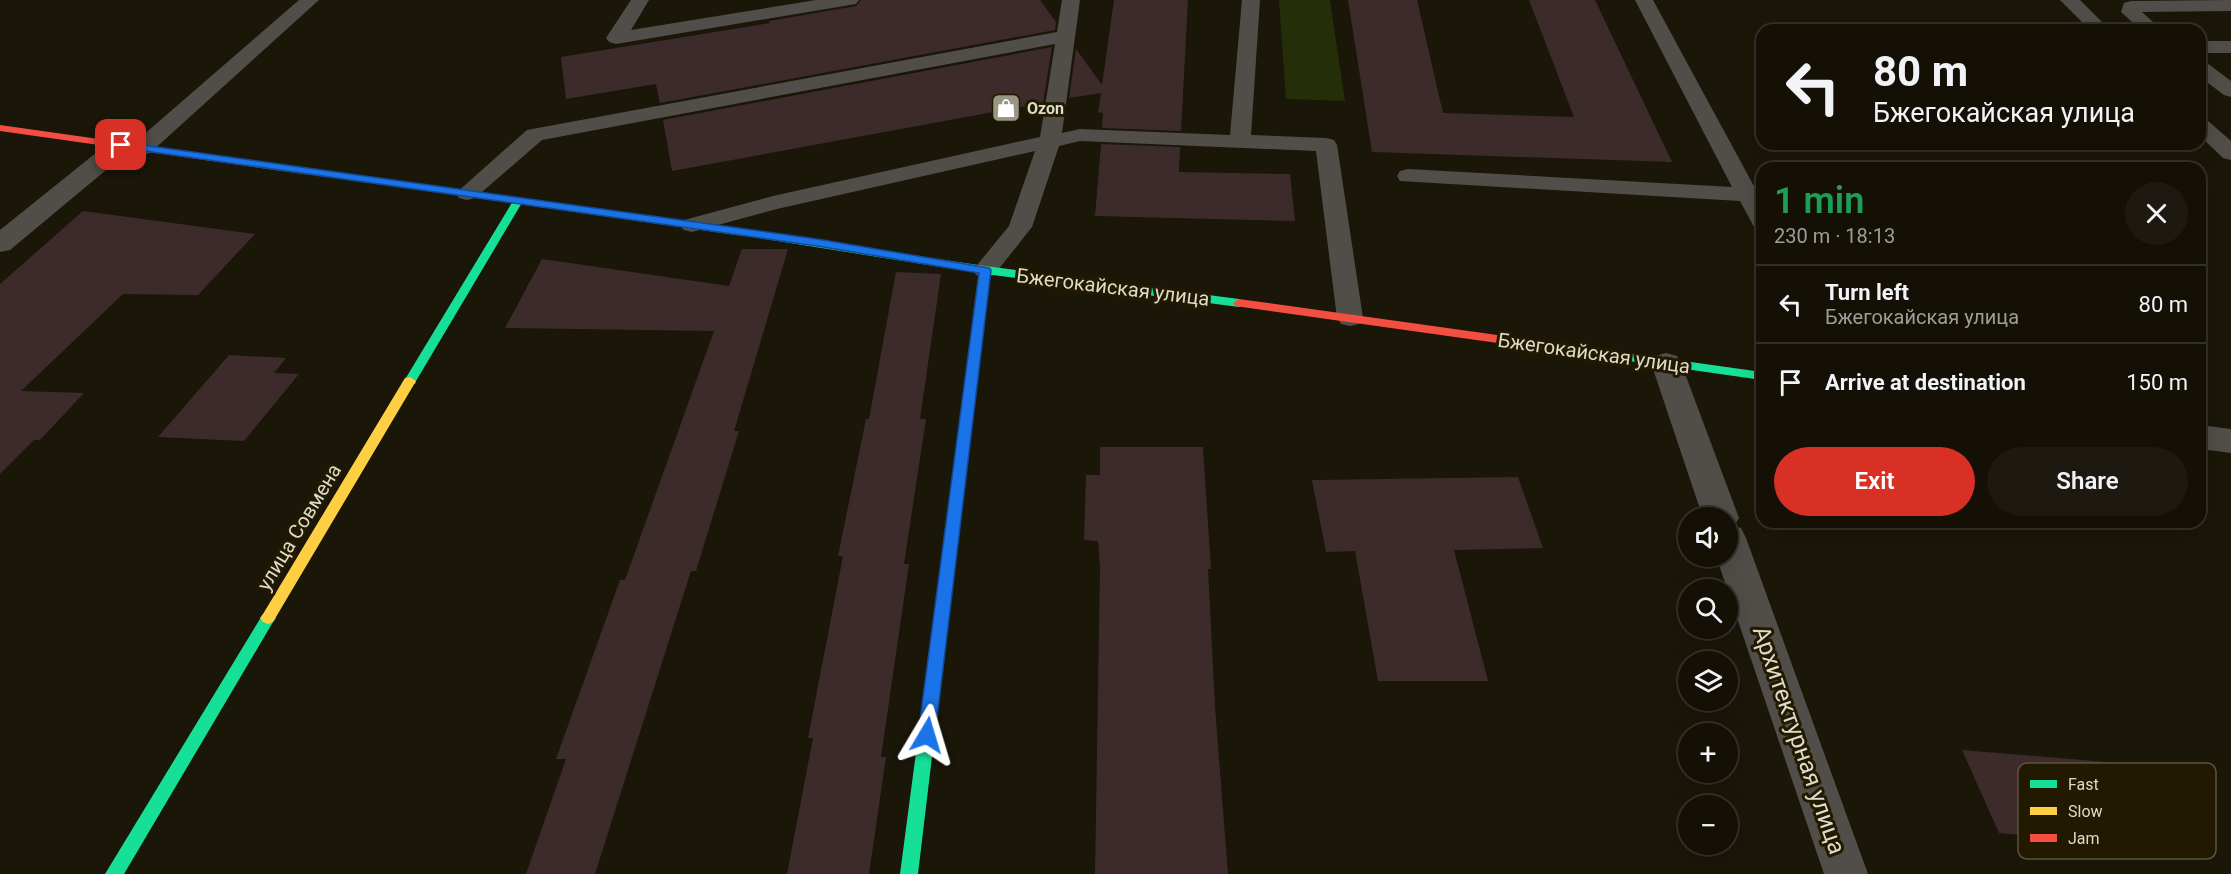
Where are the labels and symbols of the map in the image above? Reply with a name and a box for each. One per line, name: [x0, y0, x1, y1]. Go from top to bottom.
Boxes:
shop icon: Ozon: [990, 92, 1022, 124]
place label: Ozon: [1027, 99, 1064, 118]
pin: [95, 119, 146, 170]
street label: Бжегокайская улица: [1015, 263, 1211, 311]
street label: Бжегокайская улица: [1496, 328, 1692, 378]
street label: улица Совмена: [252, 459, 346, 595]
street label: Архитектурная улица: [1747, 622, 1851, 858]
position arrow: [895, 703, 959, 767]
legend: [2018, 763, 2216, 859]
text: Fast: [2068, 775, 2099, 794]
text: Slow: [2068, 802, 2103, 821]
text: Jam: [2068, 829, 2100, 848]

